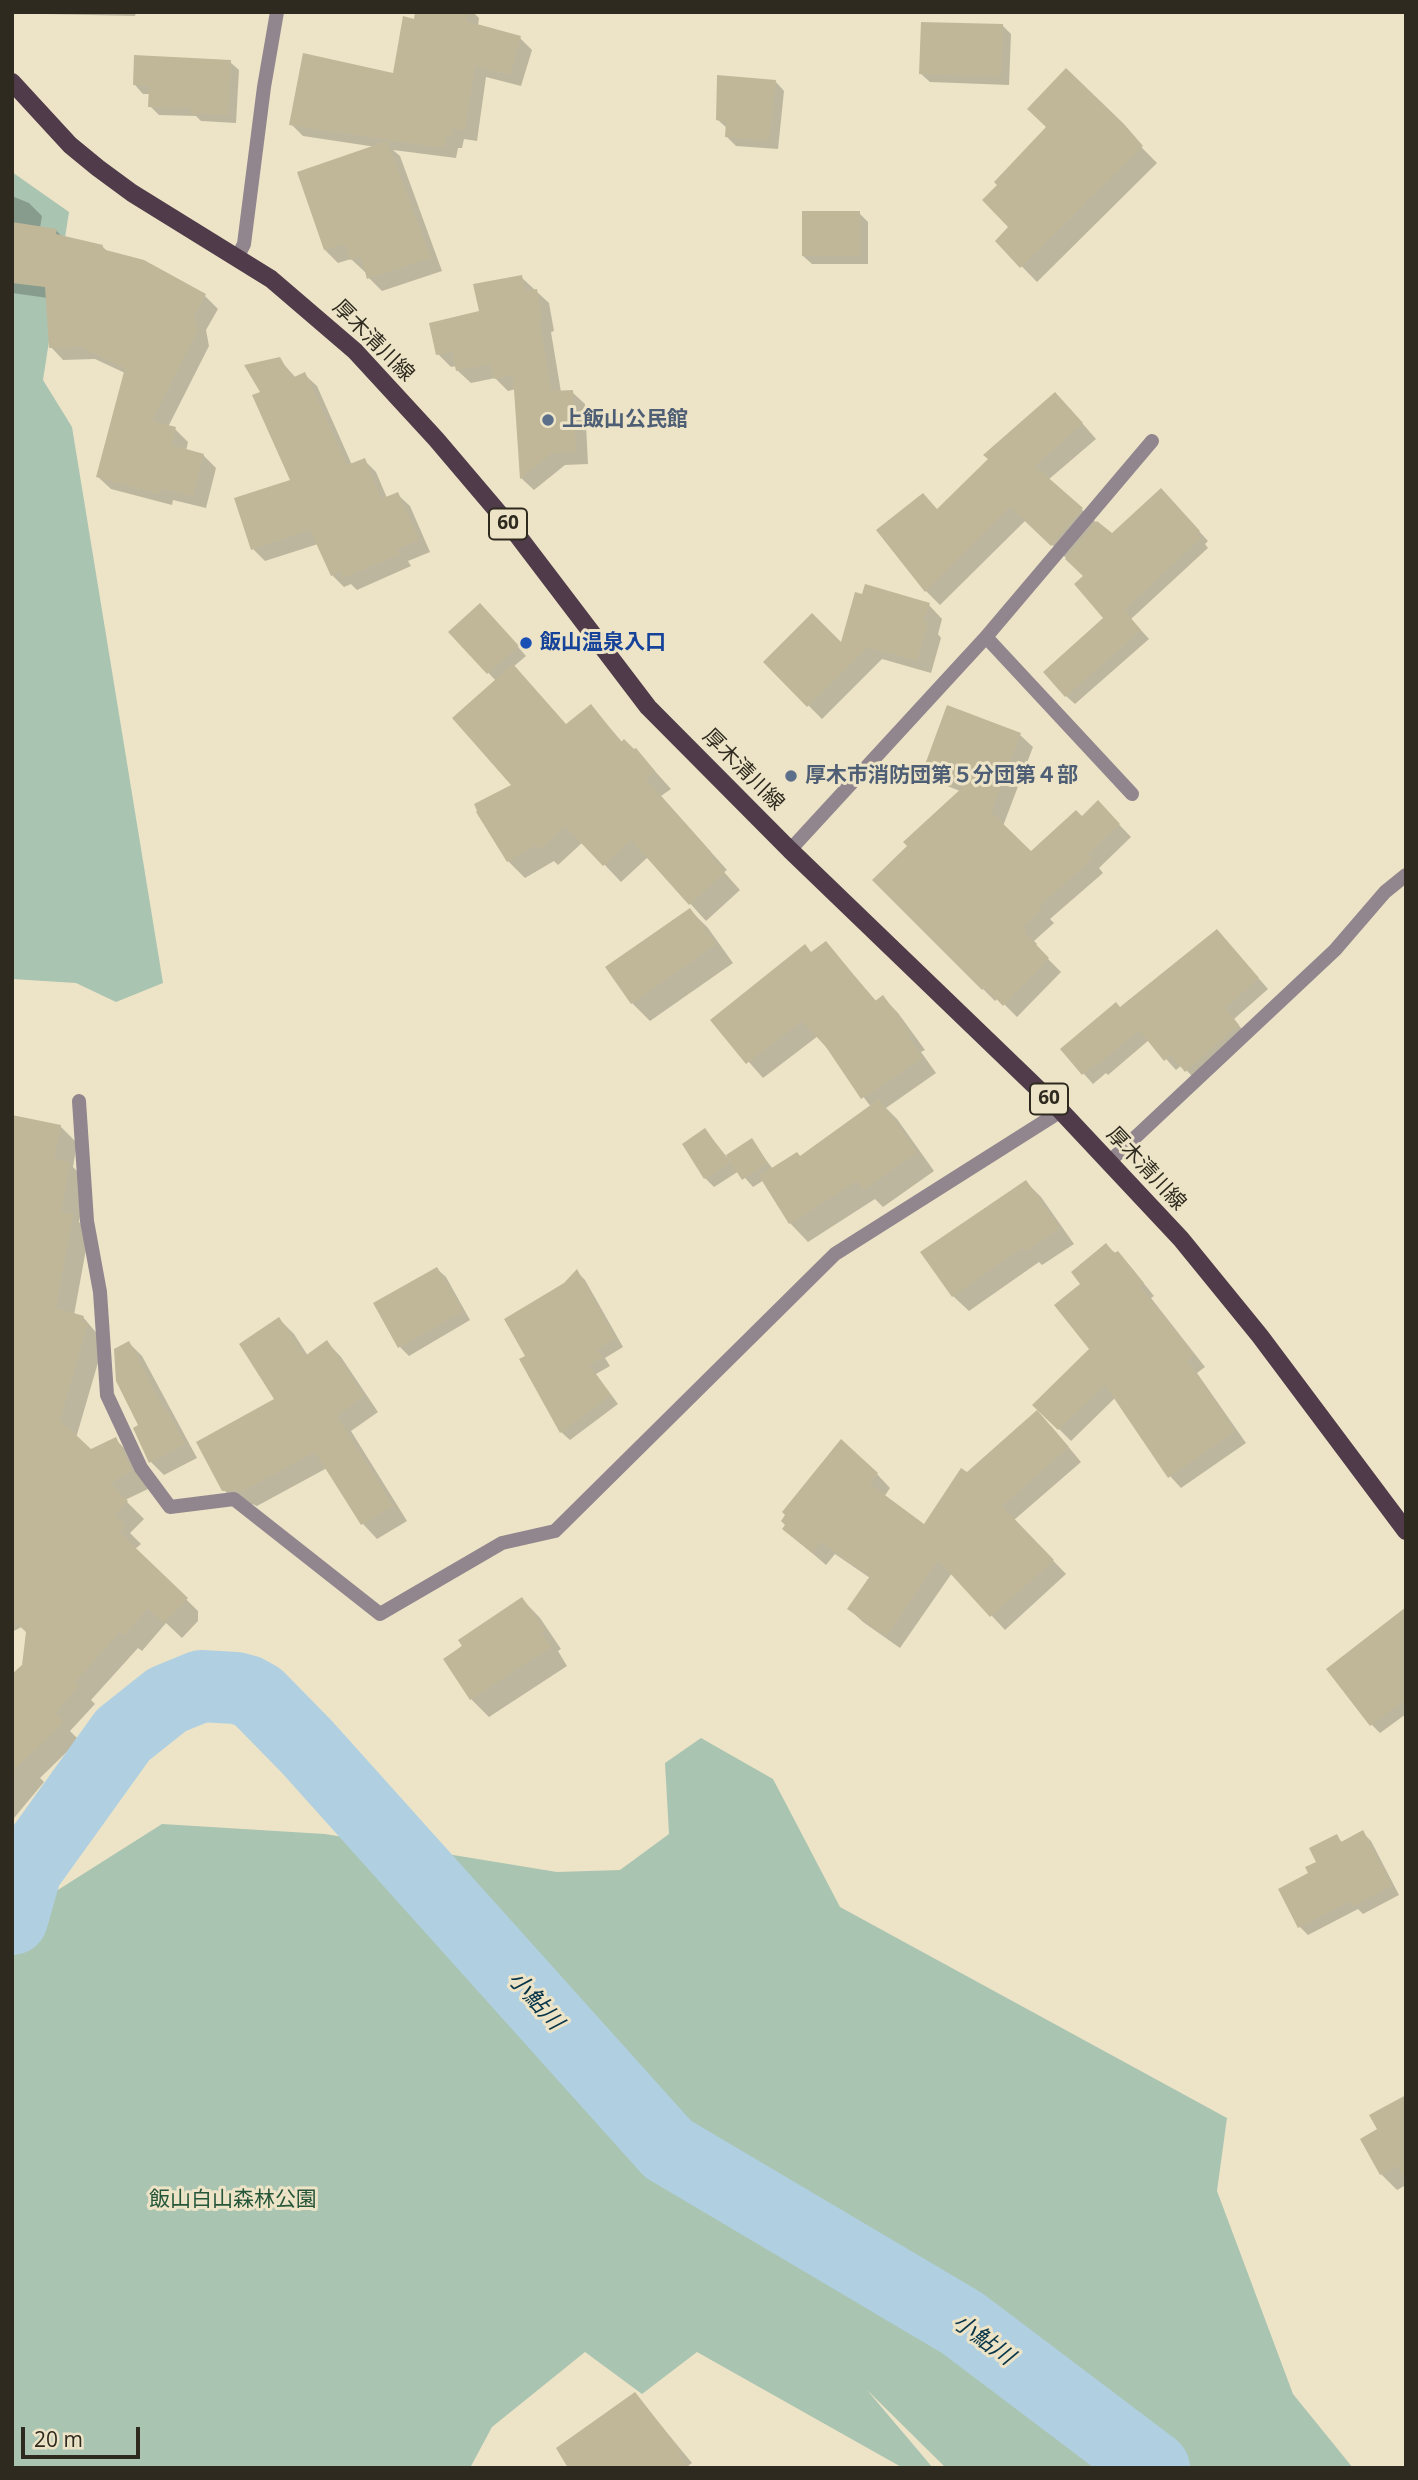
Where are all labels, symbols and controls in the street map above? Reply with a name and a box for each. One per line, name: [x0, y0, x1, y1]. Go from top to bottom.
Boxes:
street label: 厚木清川線: [327, 295, 419, 387]
place label: 上飯山公民館: [562, 407, 688, 433]
marker: 上飯山公民館: [540, 412, 556, 428]
road number: 60: [489, 509, 527, 540]
place label: 飯山温泉入口: [540, 630, 666, 656]
marker: 飯山温泉入口: [518, 635, 534, 651]
street label: 厚木清川線: [697, 724, 789, 816]
place label: 厚木市消防団第５分団第４部: [805, 763, 1078, 789]
marker: 厚木市消防団第５分団第４部: [783, 768, 799, 784]
road number: 60: [1030, 1084, 1068, 1114]
street label: 厚木清川線: [1101, 1122, 1191, 1216]
water label: 小鮎川: [502, 1966, 568, 2036]
park label: 飯山白山森林公園: [149, 2187, 317, 2213]
water label: 小鮎川: [947, 2309, 1019, 2371]
scale bar: [24, 2414, 144, 2458]
text: 20 m: [34, 2425, 83, 2453]

